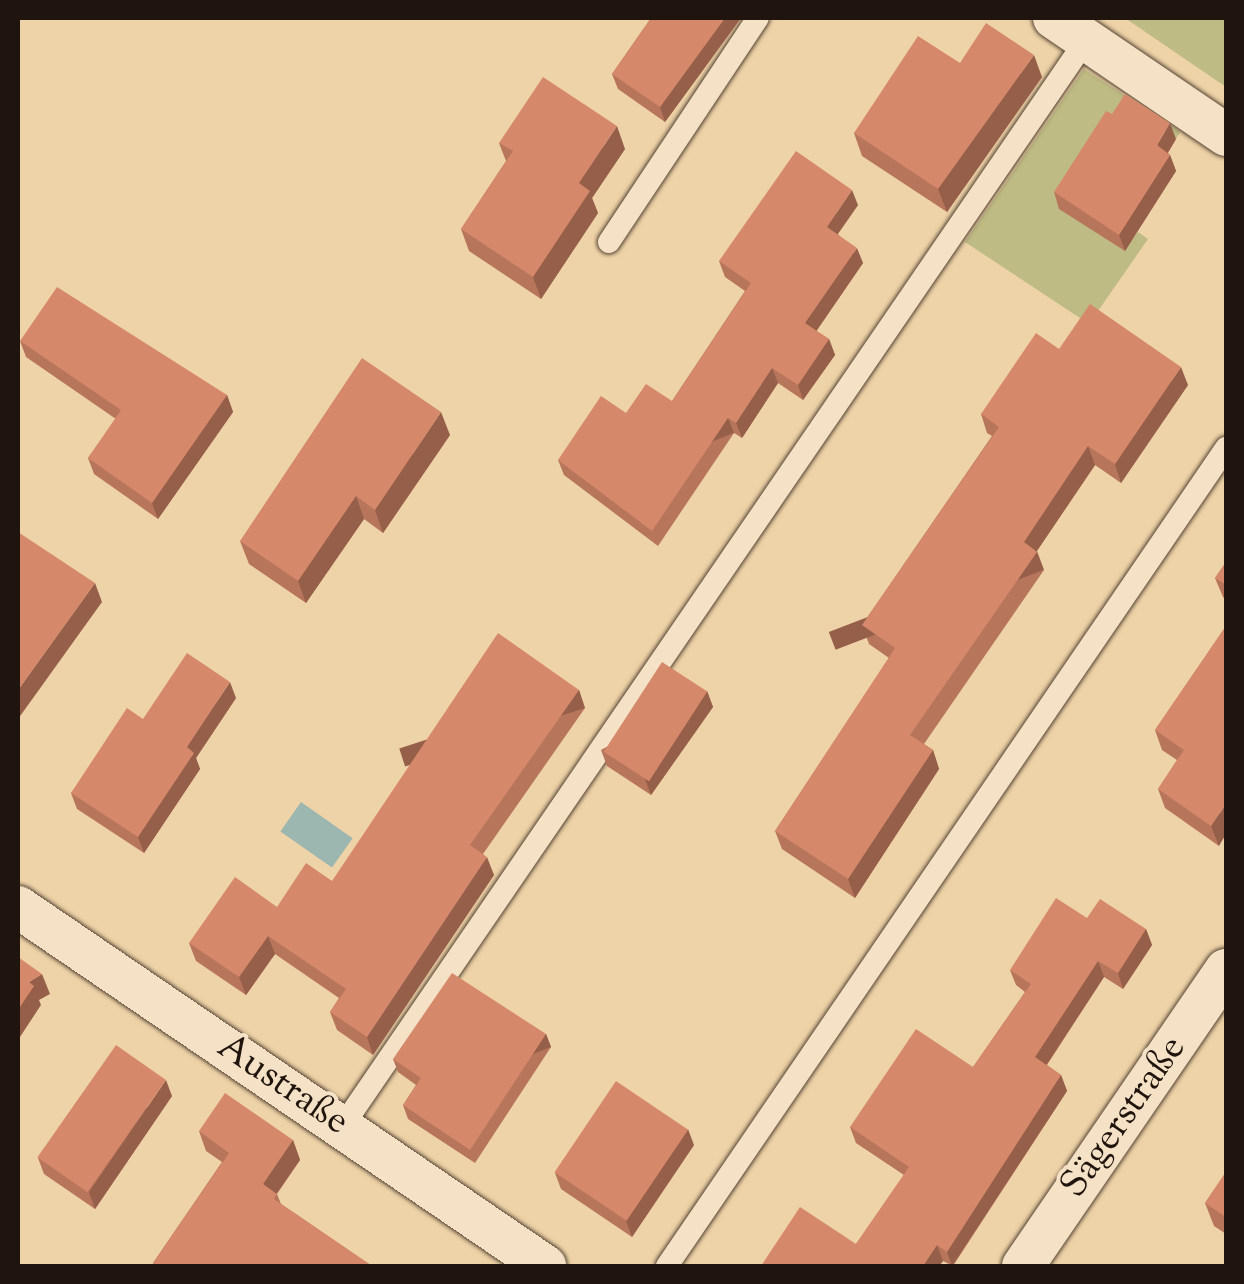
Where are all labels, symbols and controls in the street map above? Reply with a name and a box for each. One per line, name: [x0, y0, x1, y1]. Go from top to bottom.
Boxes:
street label: Austraße: [208, 1025, 356, 1147]
street label: Sägerstraße: [1053, 1028, 1197, 1208]

